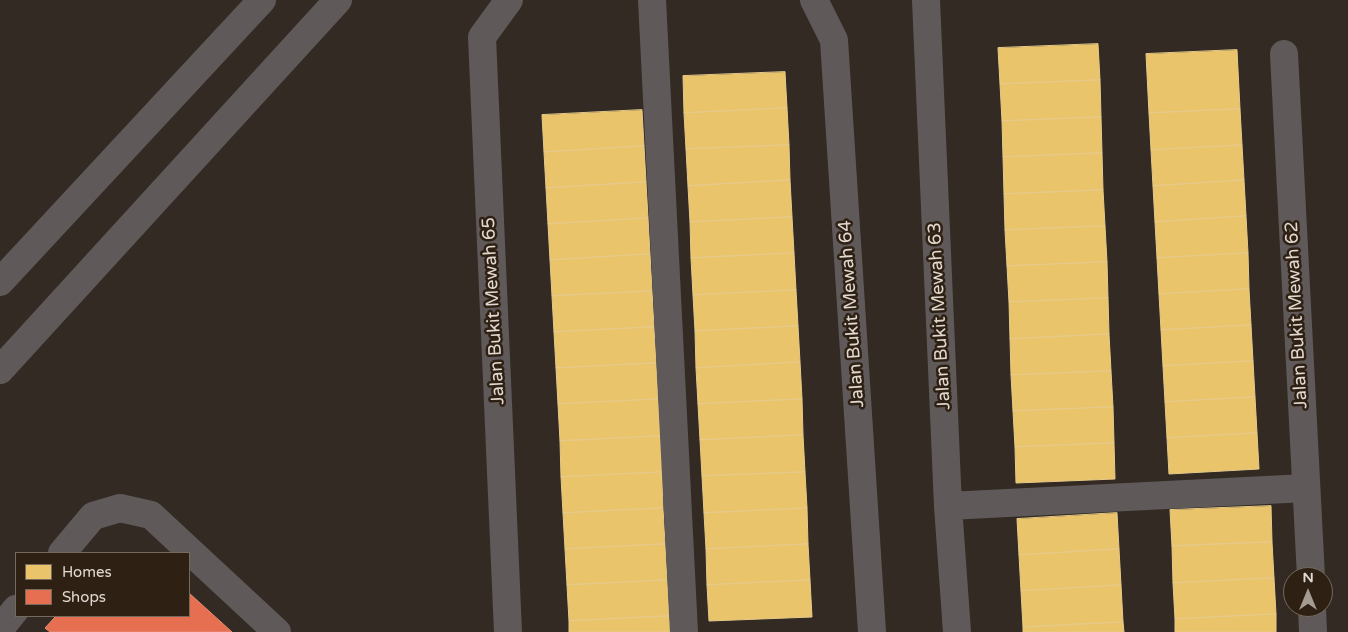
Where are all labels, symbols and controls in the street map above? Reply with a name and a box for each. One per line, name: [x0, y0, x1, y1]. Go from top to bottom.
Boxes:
street label: Jalan Bukit Mewah 65: [478, 217, 510, 405]
street label: Jalan Bukit Mewah 64: [835, 220, 869, 408]
street label: Jalan Bukit Mewah 62: [1281, 221, 1313, 409]
street label: Jalan Bukit Mewah 63: [924, 222, 956, 410]
legend: [15, 552, 190, 617]
text: Homes: [62, 563, 112, 581]
north arrow: [1283, 567, 1333, 617]
text: N: [1302, 569, 1314, 586]
text: Shops: [62, 588, 106, 606]

